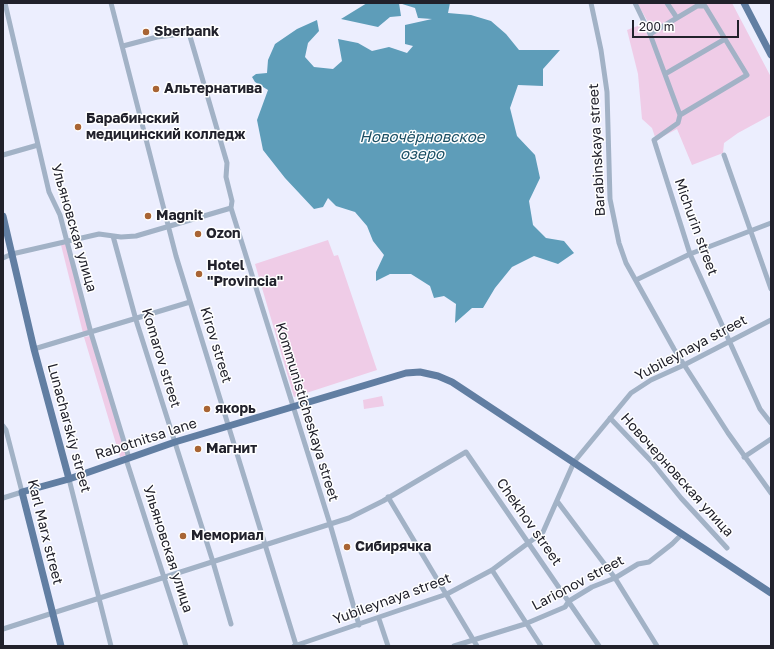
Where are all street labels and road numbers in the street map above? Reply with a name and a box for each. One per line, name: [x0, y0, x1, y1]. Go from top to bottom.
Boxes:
street label: Barabinskaya street: [585, 83, 609, 217]
street label: Ульяновская улица: [48, 162, 100, 294]
street label: Michurin street: [671, 176, 721, 278]
street label: Kirov street: [197, 305, 235, 385]
street label: Komarov street: [138, 306, 184, 410]
street label: Yubileynaya street: [632, 311, 750, 385]
street label: Kommunisticheskaya street: [272, 320, 342, 504]
street label: Lunacharskiy street: [44, 362, 94, 494]
street label: Новочерновская улица: [617, 410, 737, 540]
street label: Rabotnitsa lane: [93, 415, 199, 463]
street label: Chekhov street: [493, 475, 565, 569]
street label: Karl Marx street: [24, 478, 66, 586]
street label: Ульяновская улица: [140, 483, 196, 615]
street label: Larionov street: [529, 552, 627, 614]
street label: Yubileynaya street: [331, 570, 453, 628]

